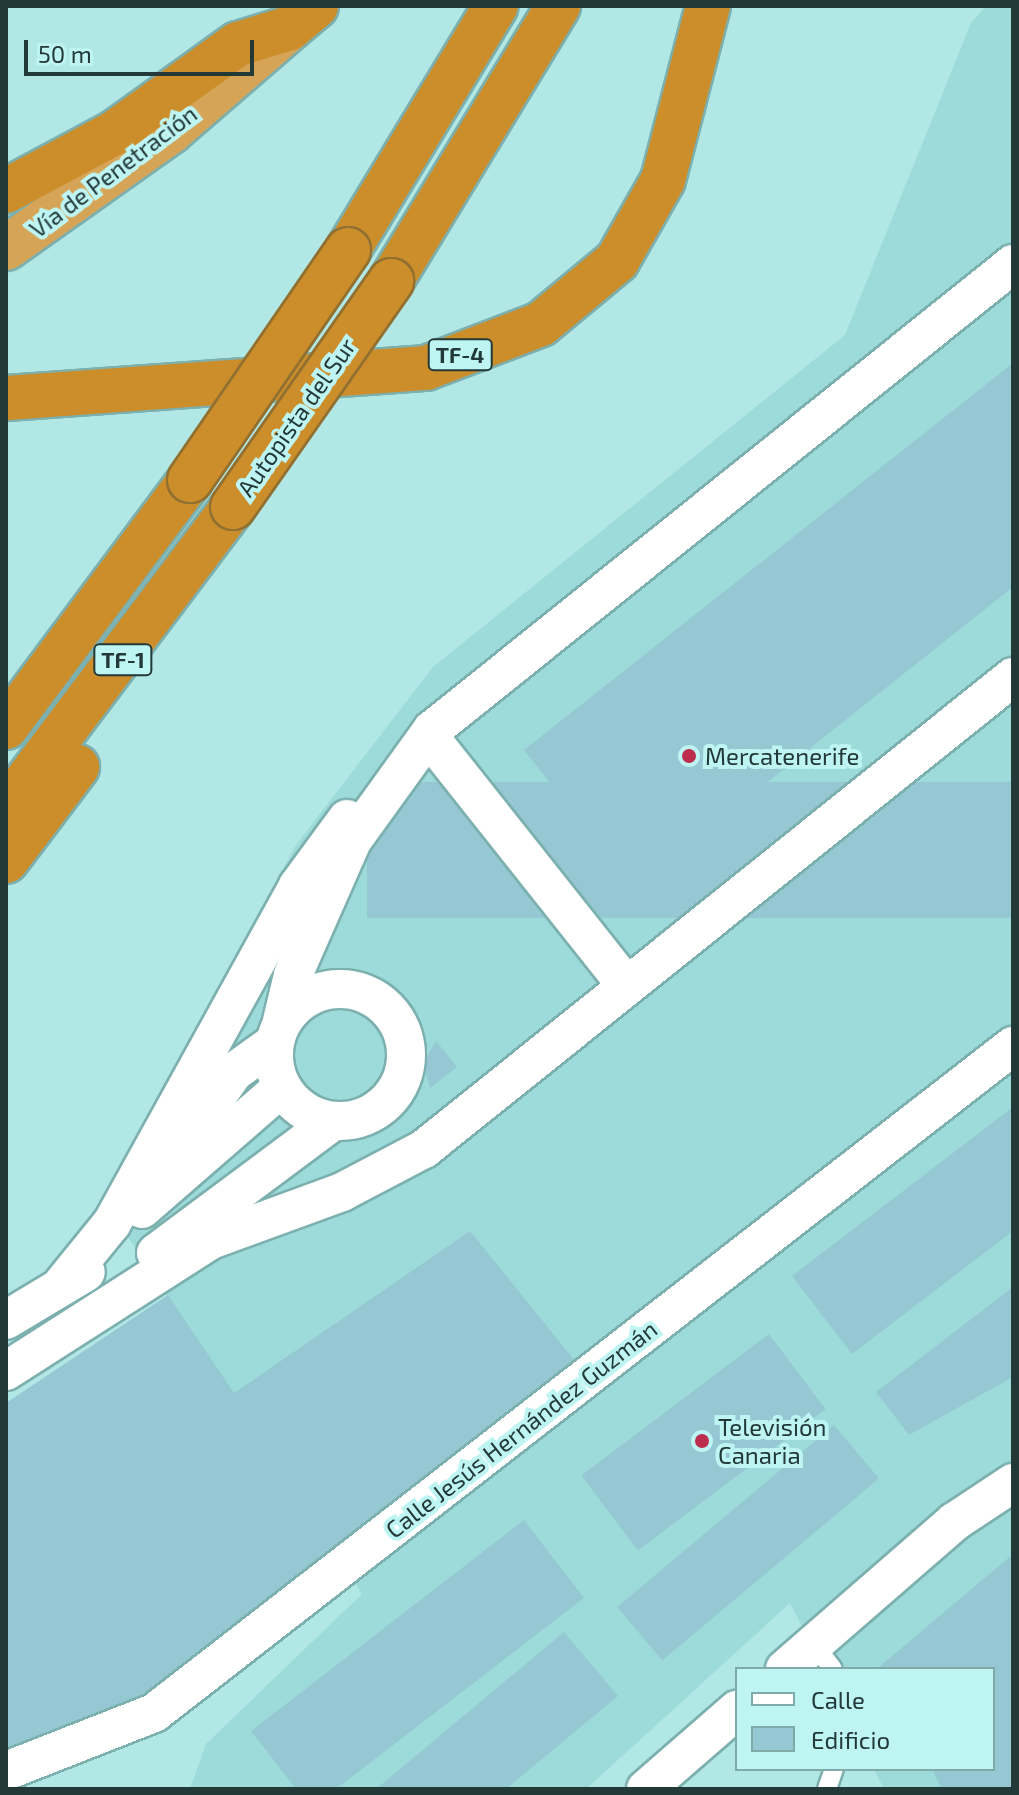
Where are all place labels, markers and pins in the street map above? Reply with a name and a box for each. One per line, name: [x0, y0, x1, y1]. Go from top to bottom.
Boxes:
place label: Mercatenerife: [705, 742, 859, 770]
marker: Mercatenerife: [680, 747, 698, 765]
place label: Televisión Canaria: [718, 1413, 826, 1469]
marker: Televisión Canaria: [693, 1432, 711, 1450]

